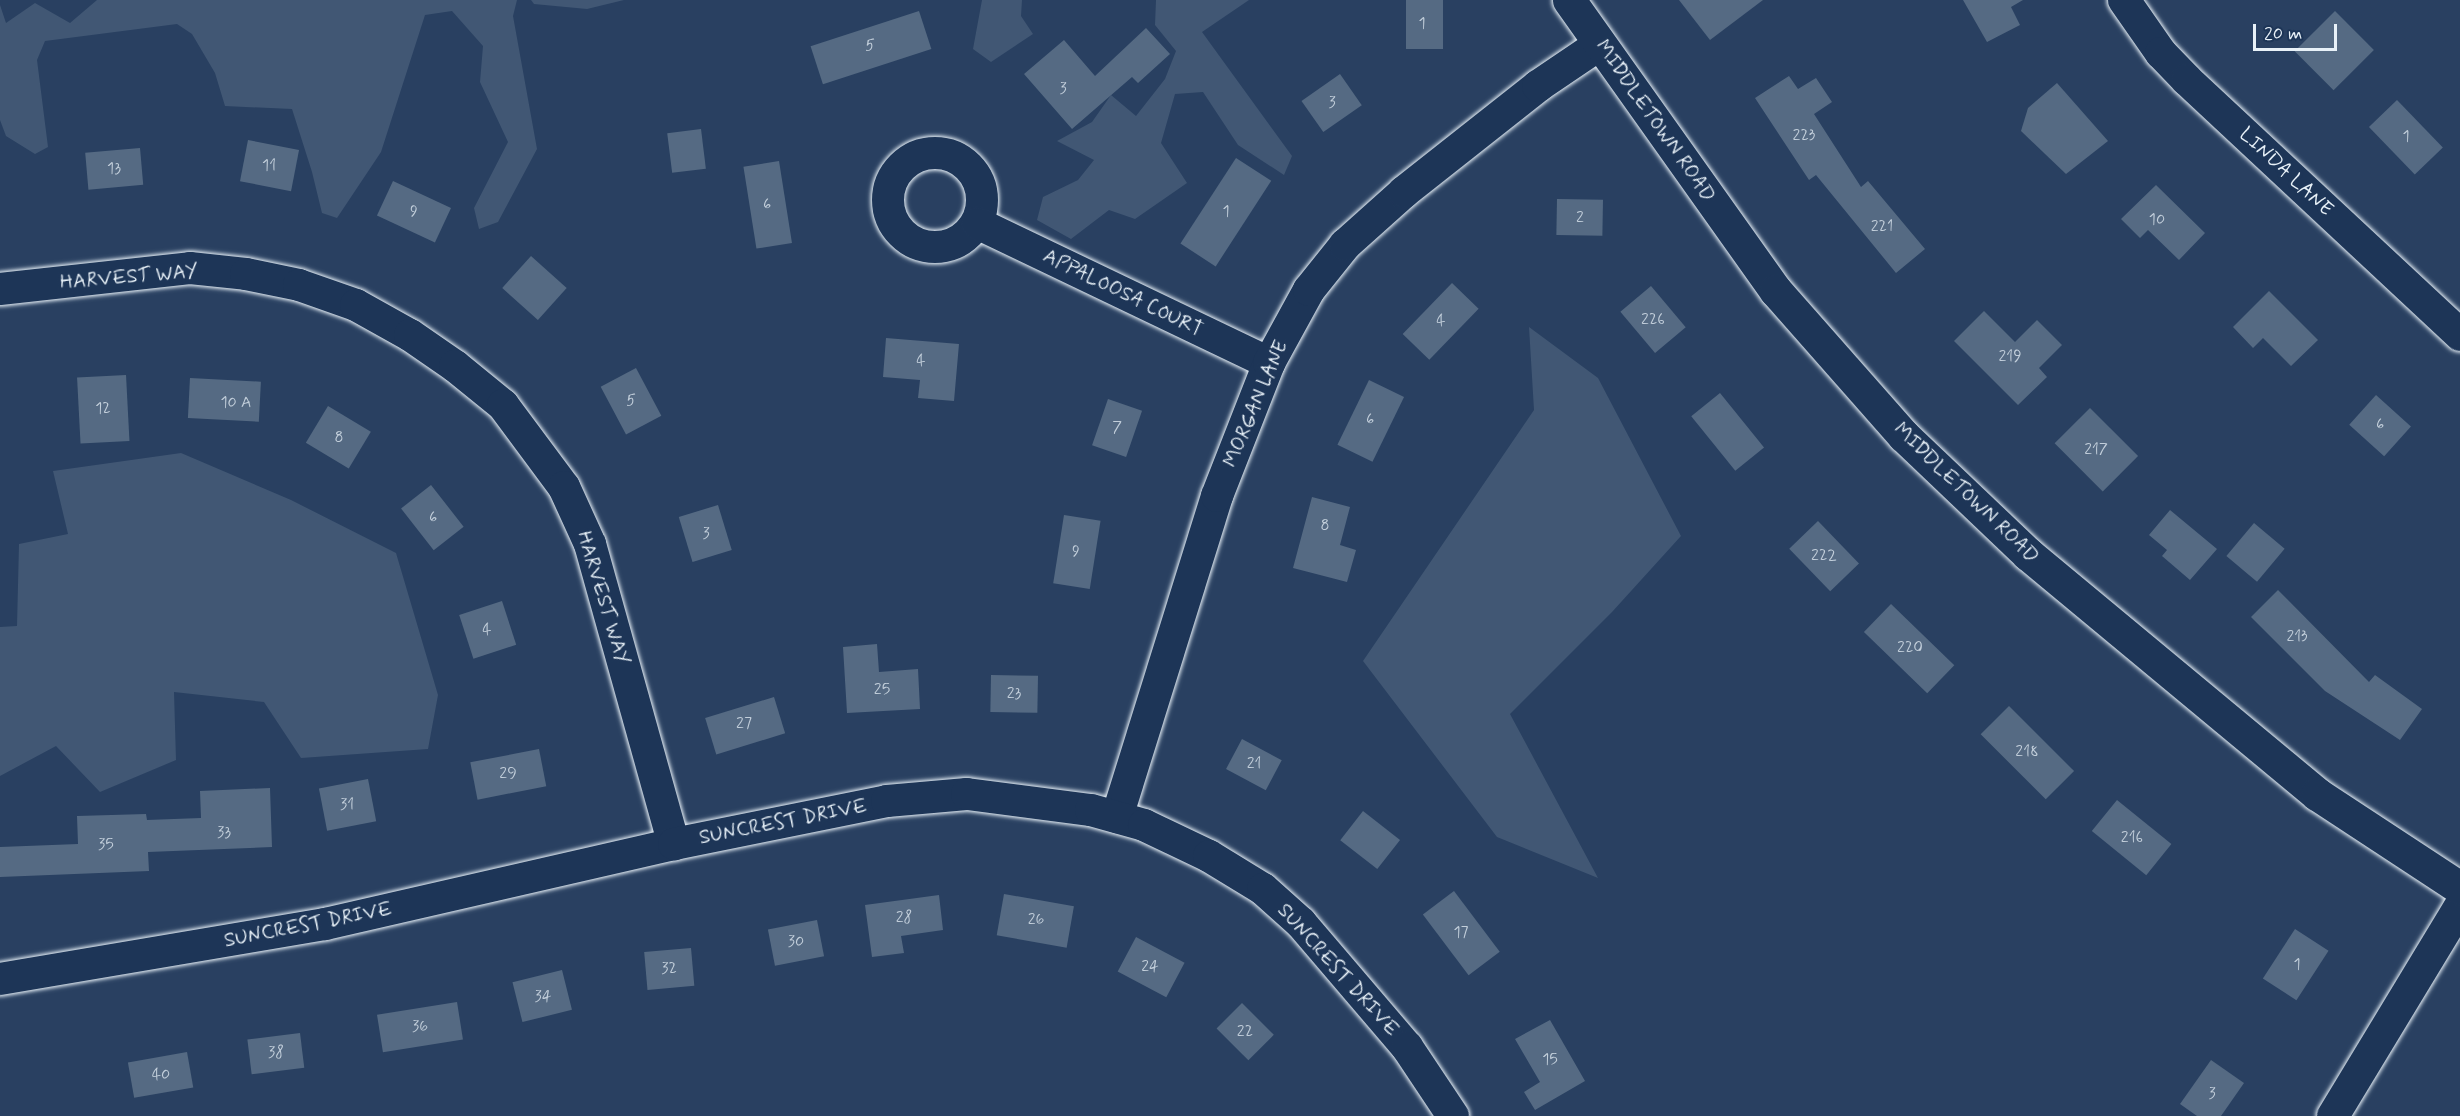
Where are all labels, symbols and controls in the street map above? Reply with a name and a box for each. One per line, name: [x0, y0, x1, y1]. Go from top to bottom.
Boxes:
scale bar: [2256, 12, 2340, 50]
house number: 1: [1418, 14, 1426, 34]
text: 20 m: [2264, 22, 2302, 46]
house number: 5: [865, 36, 875, 56]
street label: MIDDLETOWN ROAD: [1590, 36, 1720, 206]
house number: 3: [1059, 79, 1067, 99]
house number: 3: [1328, 93, 1336, 113]
street label: LINDA LANE: [2234, 122, 2338, 222]
house number: 223: [1793, 126, 1815, 146]
house number: 1: [2402, 127, 2410, 147]
house number: 11: [262, 156, 276, 176]
house number: 13: [107, 159, 121, 179]
house number: 6: [763, 195, 771, 215]
house number: 9: [410, 202, 418, 222]
house number: 1: [1222, 202, 1230, 222]
house number: 2: [1576, 208, 1584, 228]
house number: 10: [2149, 210, 2165, 230]
house number: 221: [1871, 217, 1893, 237]
street label: APPALOOSA COURT: [1038, 243, 1208, 343]
street label: HARVEST WAY: [59, 259, 199, 295]
house number: 226: [1641, 310, 1665, 330]
house number: 4: [1436, 311, 1446, 331]
street label: MORGAN LANE: [1218, 335, 1294, 473]
house number: 219: [1998, 347, 2022, 367]
house number: 4: [916, 351, 926, 371]
house number: 5: [626, 391, 636, 411]
house number: 10 A: [220, 393, 252, 413]
house number: 12: [95, 399, 111, 419]
house number: 6: [1366, 410, 1374, 430]
house number: 6: [2376, 415, 2384, 435]
house number: 7: [1112, 418, 1122, 438]
street label: MIDDLETOWN ROAD: [1889, 418, 2043, 568]
house number: 8: [334, 428, 344, 448]
house number: 217: [2084, 440, 2108, 460]
house number: 6: [429, 508, 437, 528]
house number: 8: [1320, 516, 1330, 536]
house number: 3: [702, 524, 710, 544]
street label: HARVEST WAY: [571, 529, 635, 667]
house number: 9: [1072, 542, 1080, 562]
house number: 222: [1811, 546, 1837, 566]
house number: 4: [482, 620, 492, 640]
house number: 213: [2286, 627, 2308, 647]
house number: 220: [1897, 638, 1923, 658]
house number: 25: [874, 680, 890, 700]
house number: 23: [1007, 684, 1021, 704]
house number: 27: [736, 714, 752, 734]
house number: 218: [2015, 742, 2039, 762]
house number: 21: [1247, 754, 1261, 774]
house number: 29: [499, 764, 517, 784]
street label: SUNCREST DRIVE: [697, 794, 869, 850]
house number: 31: [340, 795, 354, 815]
house number: 33: [217, 823, 231, 843]
house number: 216: [2121, 828, 2143, 848]
house number: 35: [98, 835, 114, 855]
street label: SUNCREST DRIVE: [222, 897, 394, 953]
street label: SUNCREST DRIVE: [1272, 899, 1404, 1041]
house number: 28: [896, 908, 912, 928]
house number: 26: [1028, 910, 1044, 930]
house number: 17: [1453, 923, 1469, 943]
house number: 30: [788, 932, 804, 952]
house number: 1: [2293, 955, 2301, 975]
house number: 24: [1141, 957, 1159, 977]
house number: 32: [661, 959, 677, 979]
house number: 34: [535, 987, 551, 1007]
house number: 36: [412, 1017, 428, 1037]
house number: 22: [1237, 1022, 1253, 1042]
house number: 38: [268, 1043, 284, 1063]
house number: 15: [1542, 1050, 1558, 1070]
house number: 40: [152, 1065, 170, 1085]
house number: 3: [2208, 1084, 2216, 1104]

